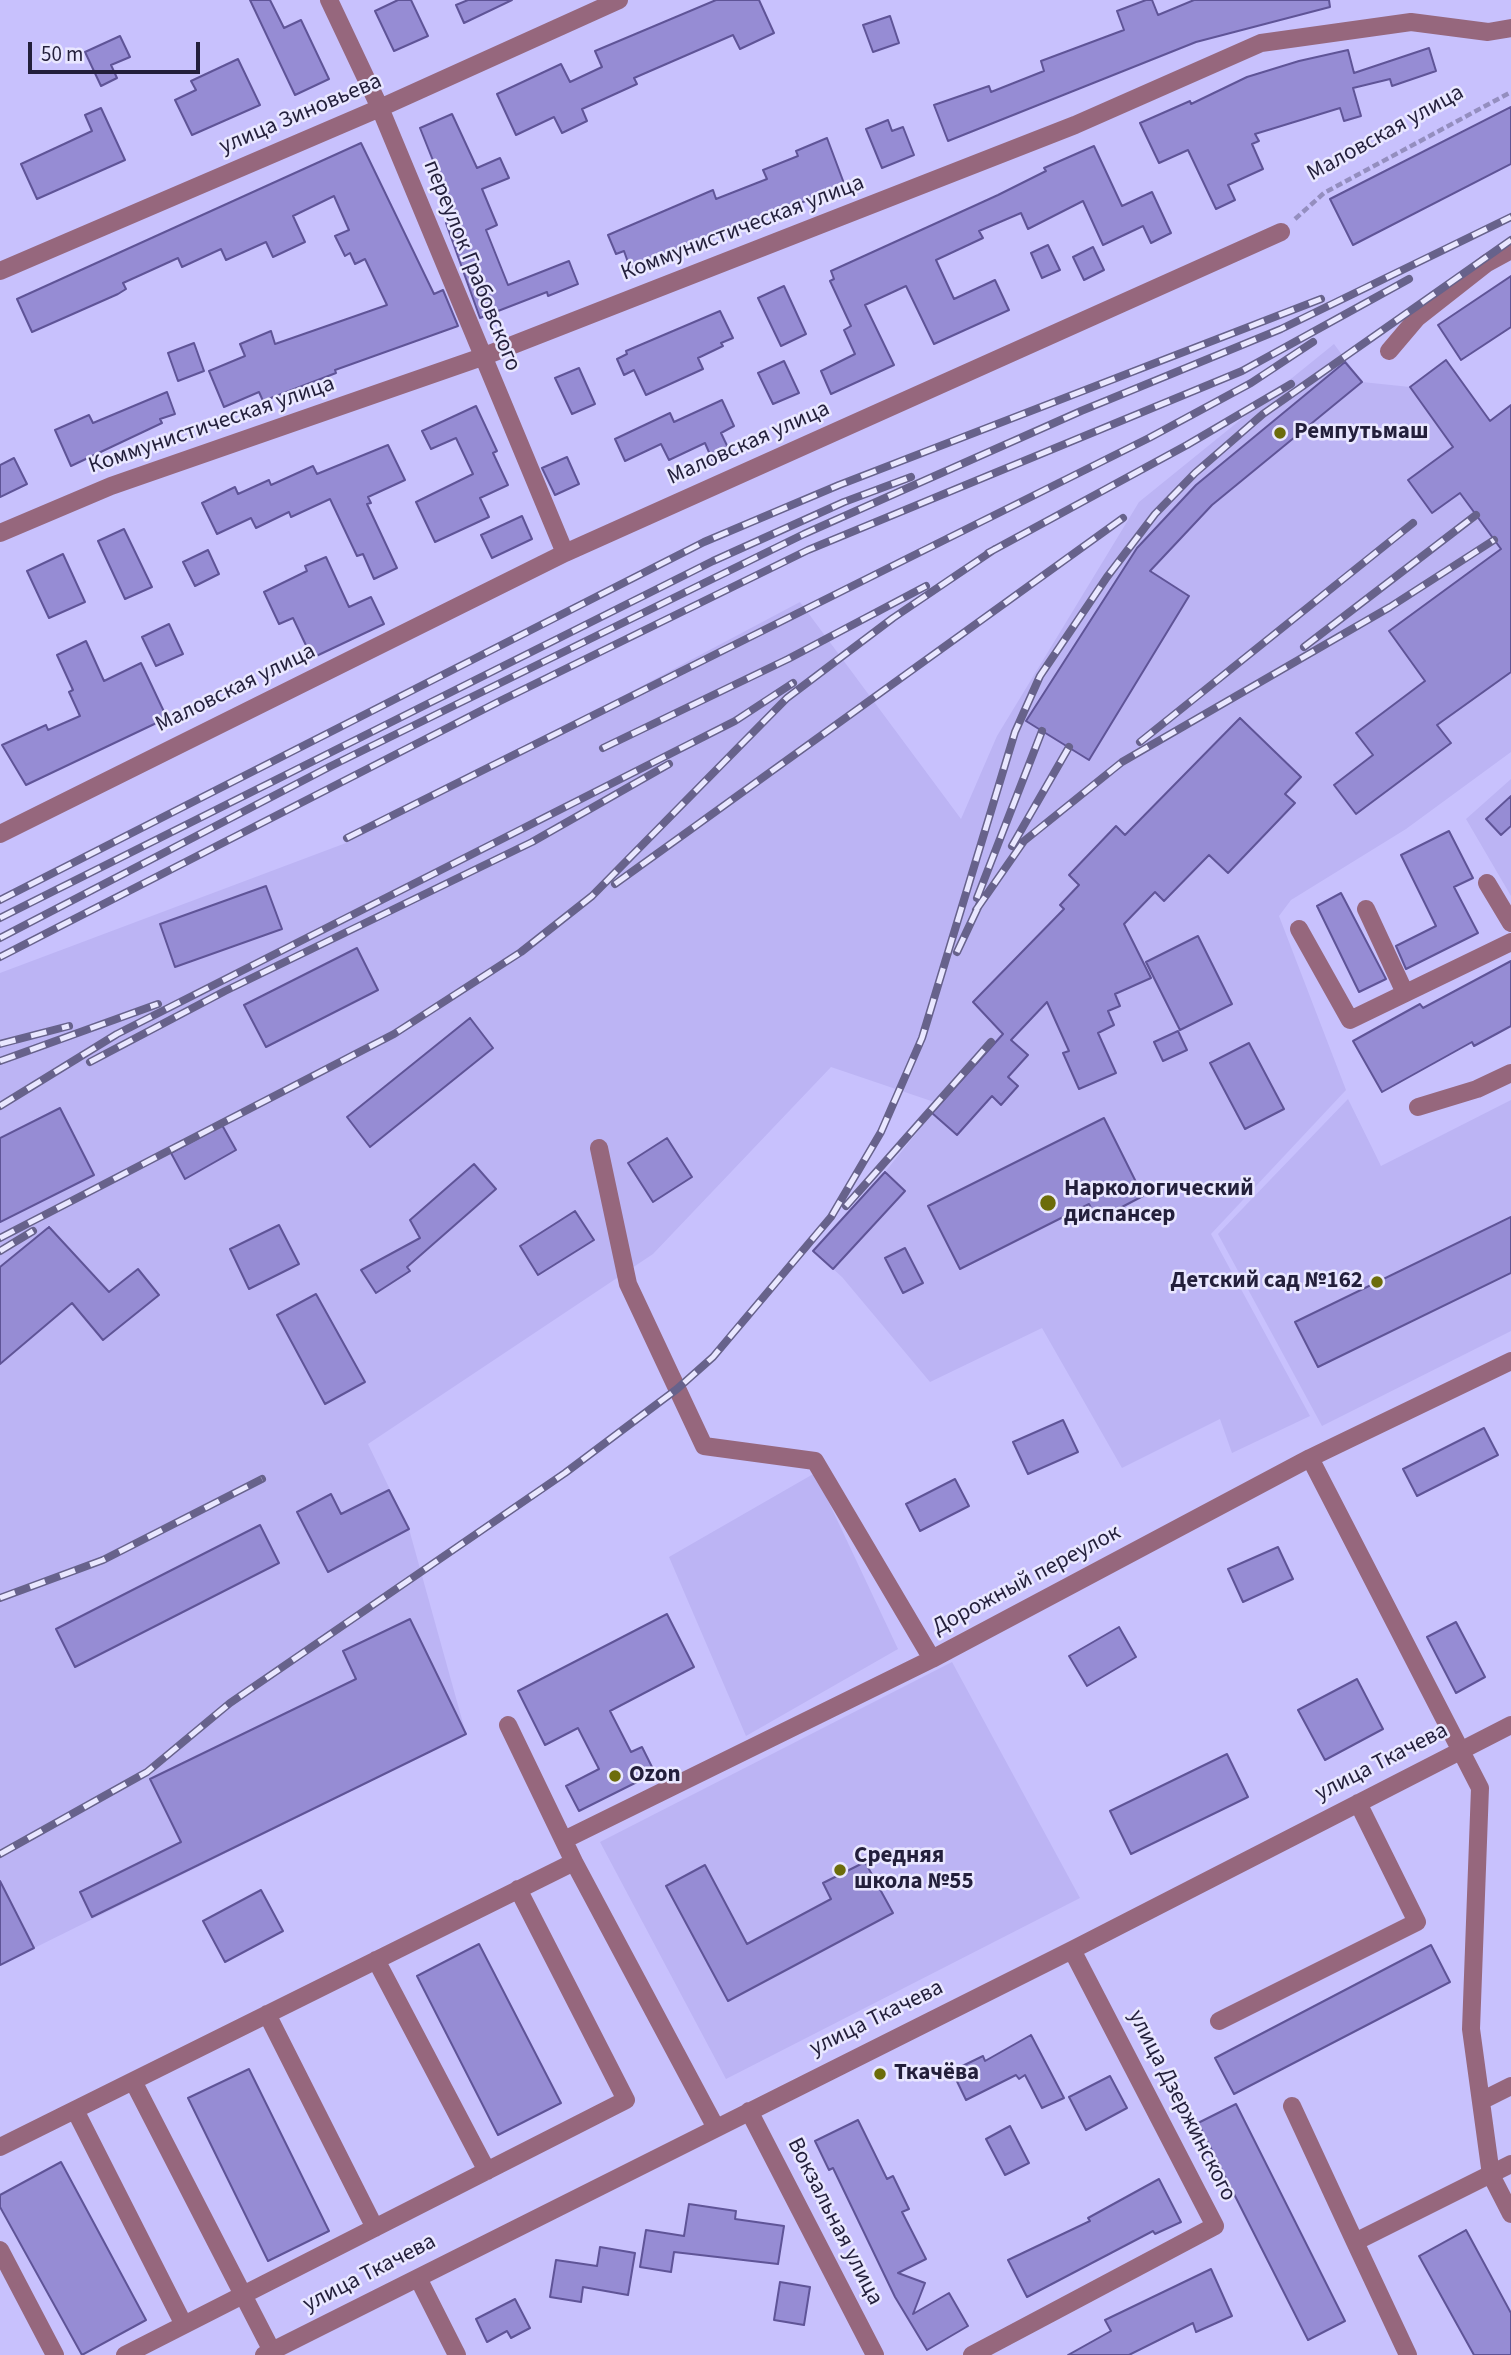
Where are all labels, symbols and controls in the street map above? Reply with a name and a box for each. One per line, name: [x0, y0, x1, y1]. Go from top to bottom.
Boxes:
scale bar: [32, 28, 203, 72]
text: 50 m: [41, 39, 83, 69]
street label: улица Зиновьева: [216, 68, 386, 162]
street label: Маловская улица: [1303, 80, 1469, 188]
street label: переулок Грабовского: [416, 156, 526, 376]
street label: Коммунистическая улица: [617, 170, 869, 288]
street label: Коммунистическая улица: [85, 371, 339, 481]
street label: Маловская улица: [664, 396, 834, 492]
place label: Ремпутьмаш: [1294, 419, 1428, 447]
marker: Ремпутьмаш: [1272, 425, 1288, 441]
street label: Маловская улица: [151, 638, 321, 740]
place label: Наркологический диспансер: [1064, 1176, 1254, 1230]
marker: Наркологический диспансер: [1038, 1193, 1058, 1213]
place label: Детский сад №162: [1171, 1268, 1363, 1296]
marker: Детский сад №162: [1369, 1274, 1385, 1290]
street label: Дорожный переулок: [928, 1520, 1126, 1642]
street label: улица Ткачева: [1311, 1718, 1453, 1808]
place label: Ozon: [629, 1762, 681, 1790]
marker: Ozon: [607, 1768, 623, 1784]
place label: Средняя школа №55: [854, 1843, 974, 1897]
marker: Средняя школа №55: [832, 1862, 848, 1878]
street label: улица Ткачева: [806, 1975, 948, 2063]
street label: улица Дзержинского: [1121, 2006, 1241, 2206]
place label: Ткачёва: [894, 2060, 979, 2088]
marker: Ткачёва: [872, 2066, 888, 2082]
street label: Вокзальная улица: [780, 2134, 888, 2310]
street label: улица Ткачева: [299, 2229, 441, 2319]

